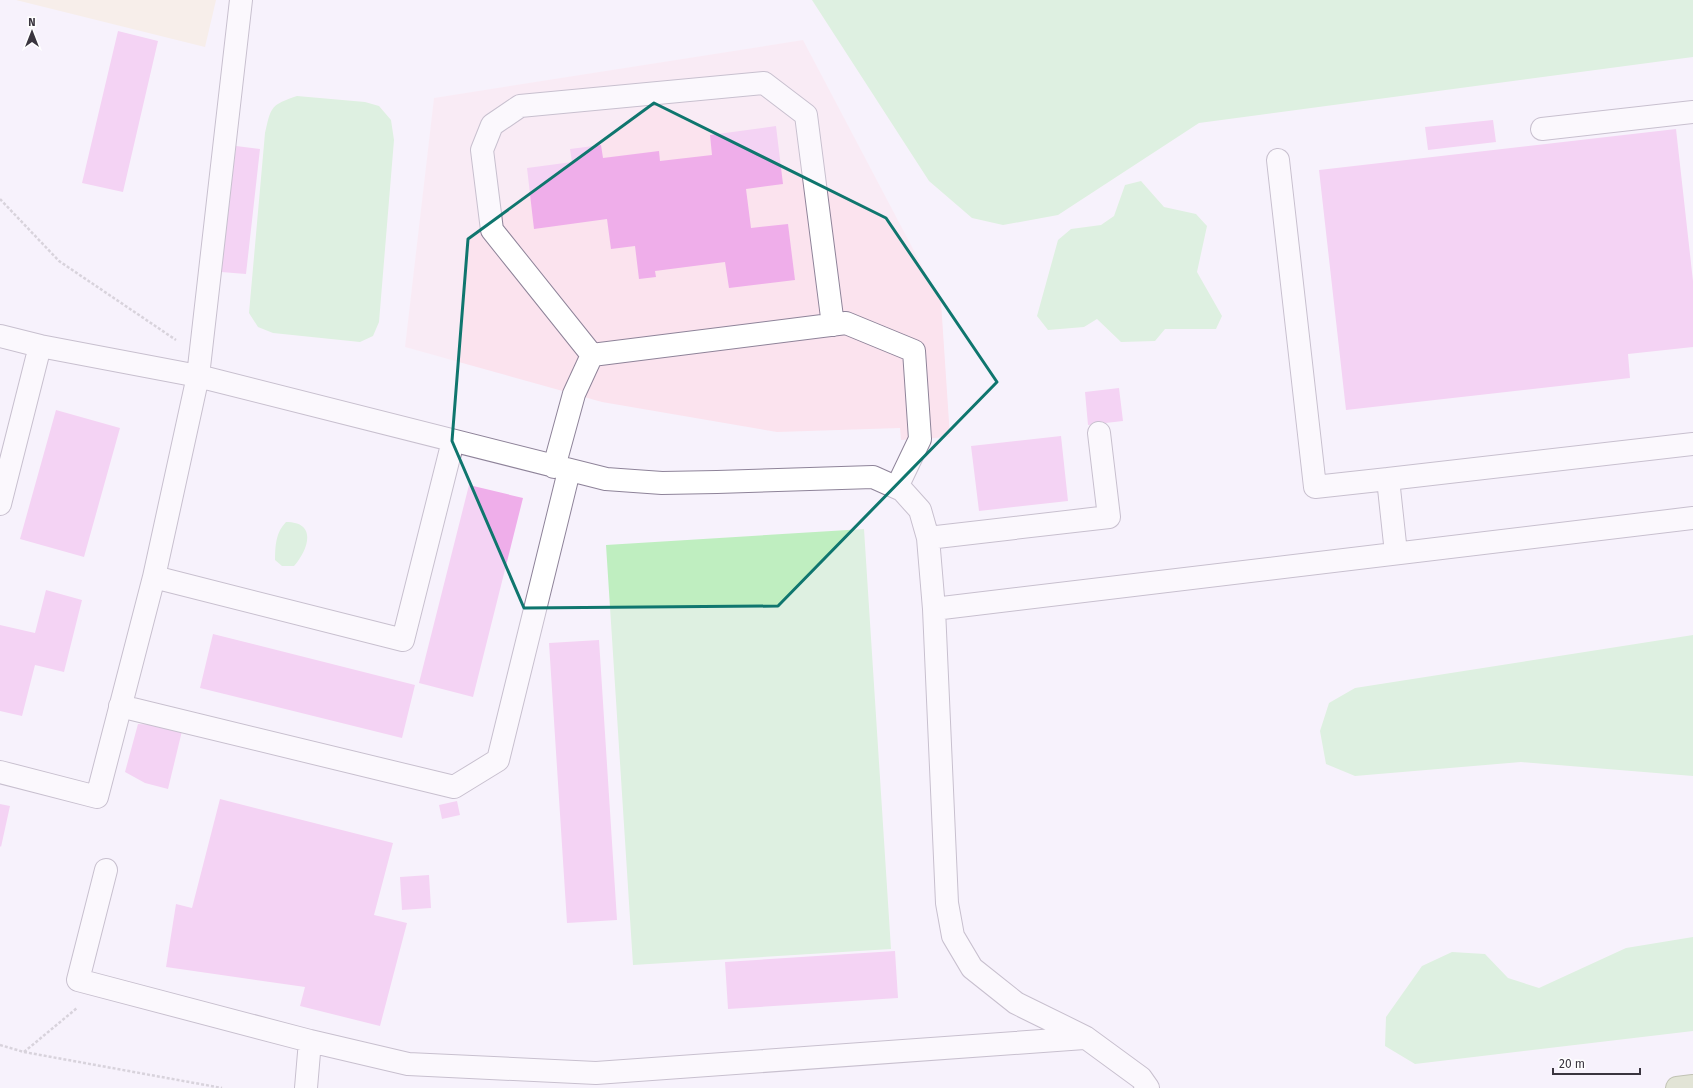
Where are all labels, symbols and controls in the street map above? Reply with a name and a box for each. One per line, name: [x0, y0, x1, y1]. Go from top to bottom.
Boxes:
north arrow: [12, 12, 52, 52]
text: N: [28, 16, 36, 29]
scale bar: [1553, 1050, 1640, 1076]
text: 20 m: [1559, 1057, 1585, 1071]

